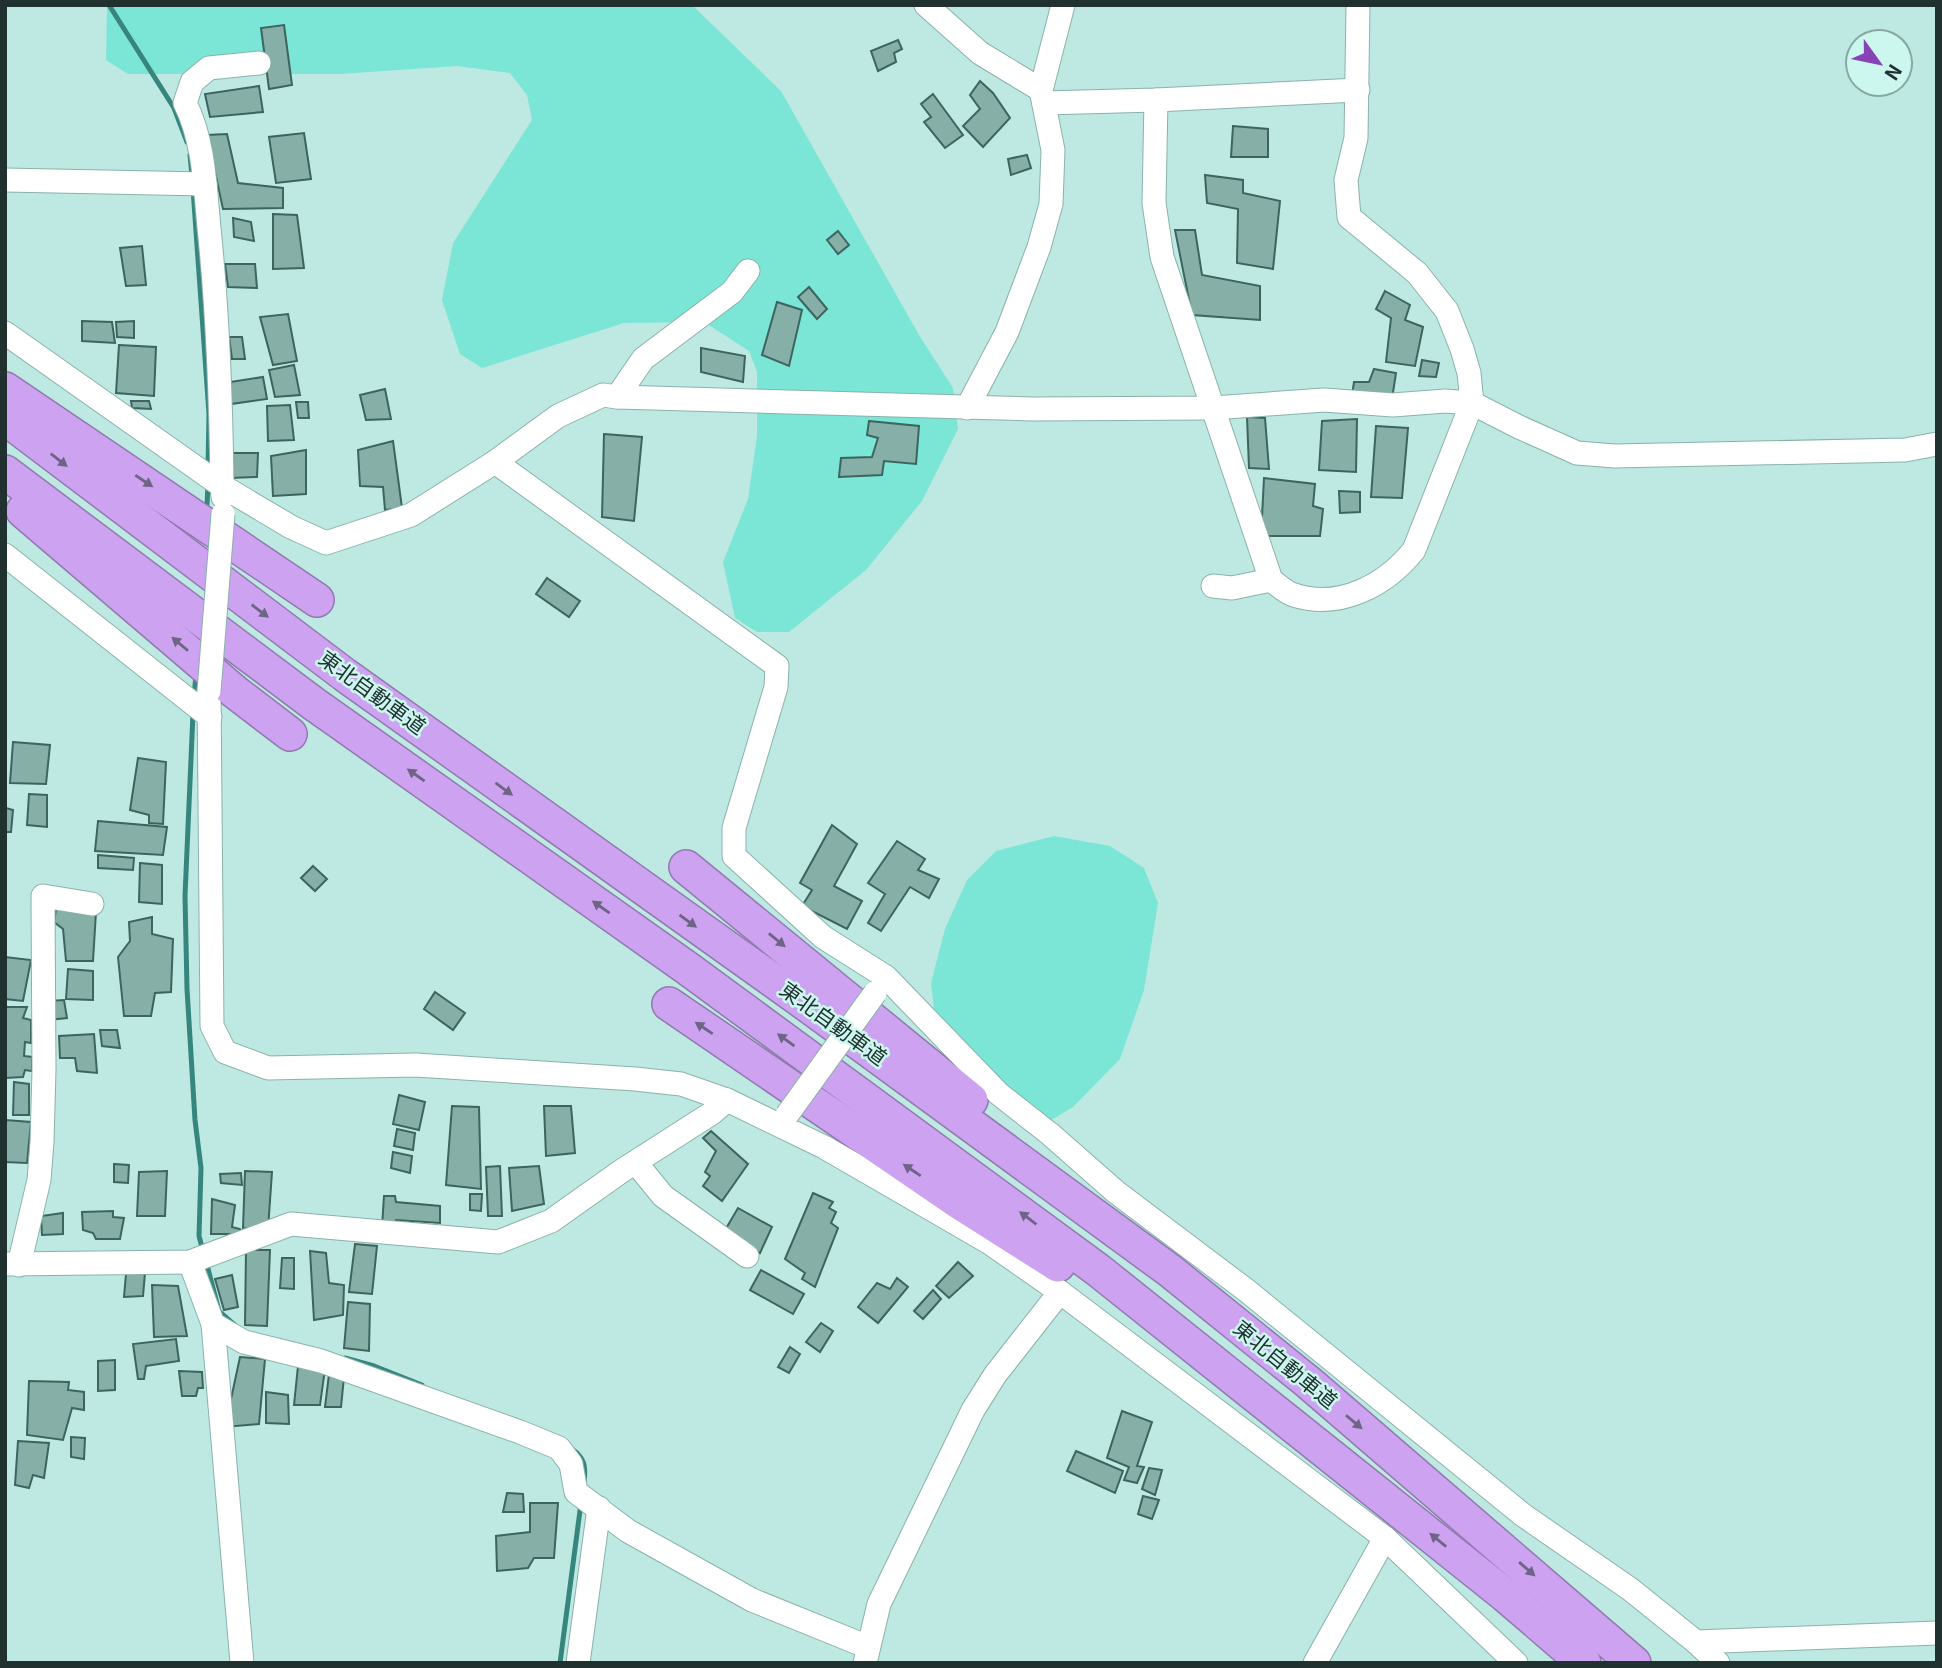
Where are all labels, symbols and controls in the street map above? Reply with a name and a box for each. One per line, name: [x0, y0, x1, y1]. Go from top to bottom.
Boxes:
north arrow: [1844, 28, 1914, 98]
text: N: [1879, 60, 1910, 86]
one-way arrow: [50, 452, 68, 467]
one-way arrow: [134, 474, 153, 487]
one-way arrow: [251, 604, 269, 619]
one-way arrow: [171, 637, 188, 652]
street label: 東北自動車道: [313, 642, 433, 741]
one-way arrow: [407, 768, 425, 782]
one-way arrow: [495, 782, 513, 796]
one-way arrow: [592, 900, 610, 914]
one-way arrow: [679, 914, 697, 928]
one-way arrow: [769, 932, 786, 947]
street label: 東北自動車道: [774, 973, 894, 1072]
one-way arrow: [695, 1021, 713, 1035]
one-way arrow: [777, 1033, 795, 1047]
one-way arrow: [903, 1163, 921, 1177]
one-way arrow: [1019, 1211, 1038, 1225]
street label: 東北自動車道: [1228, 1312, 1345, 1415]
one-way arrow: [1346, 1414, 1363, 1429]
one-way arrow: [1429, 1533, 1447, 1548]
one-way arrow: [1519, 1561, 1536, 1576]

